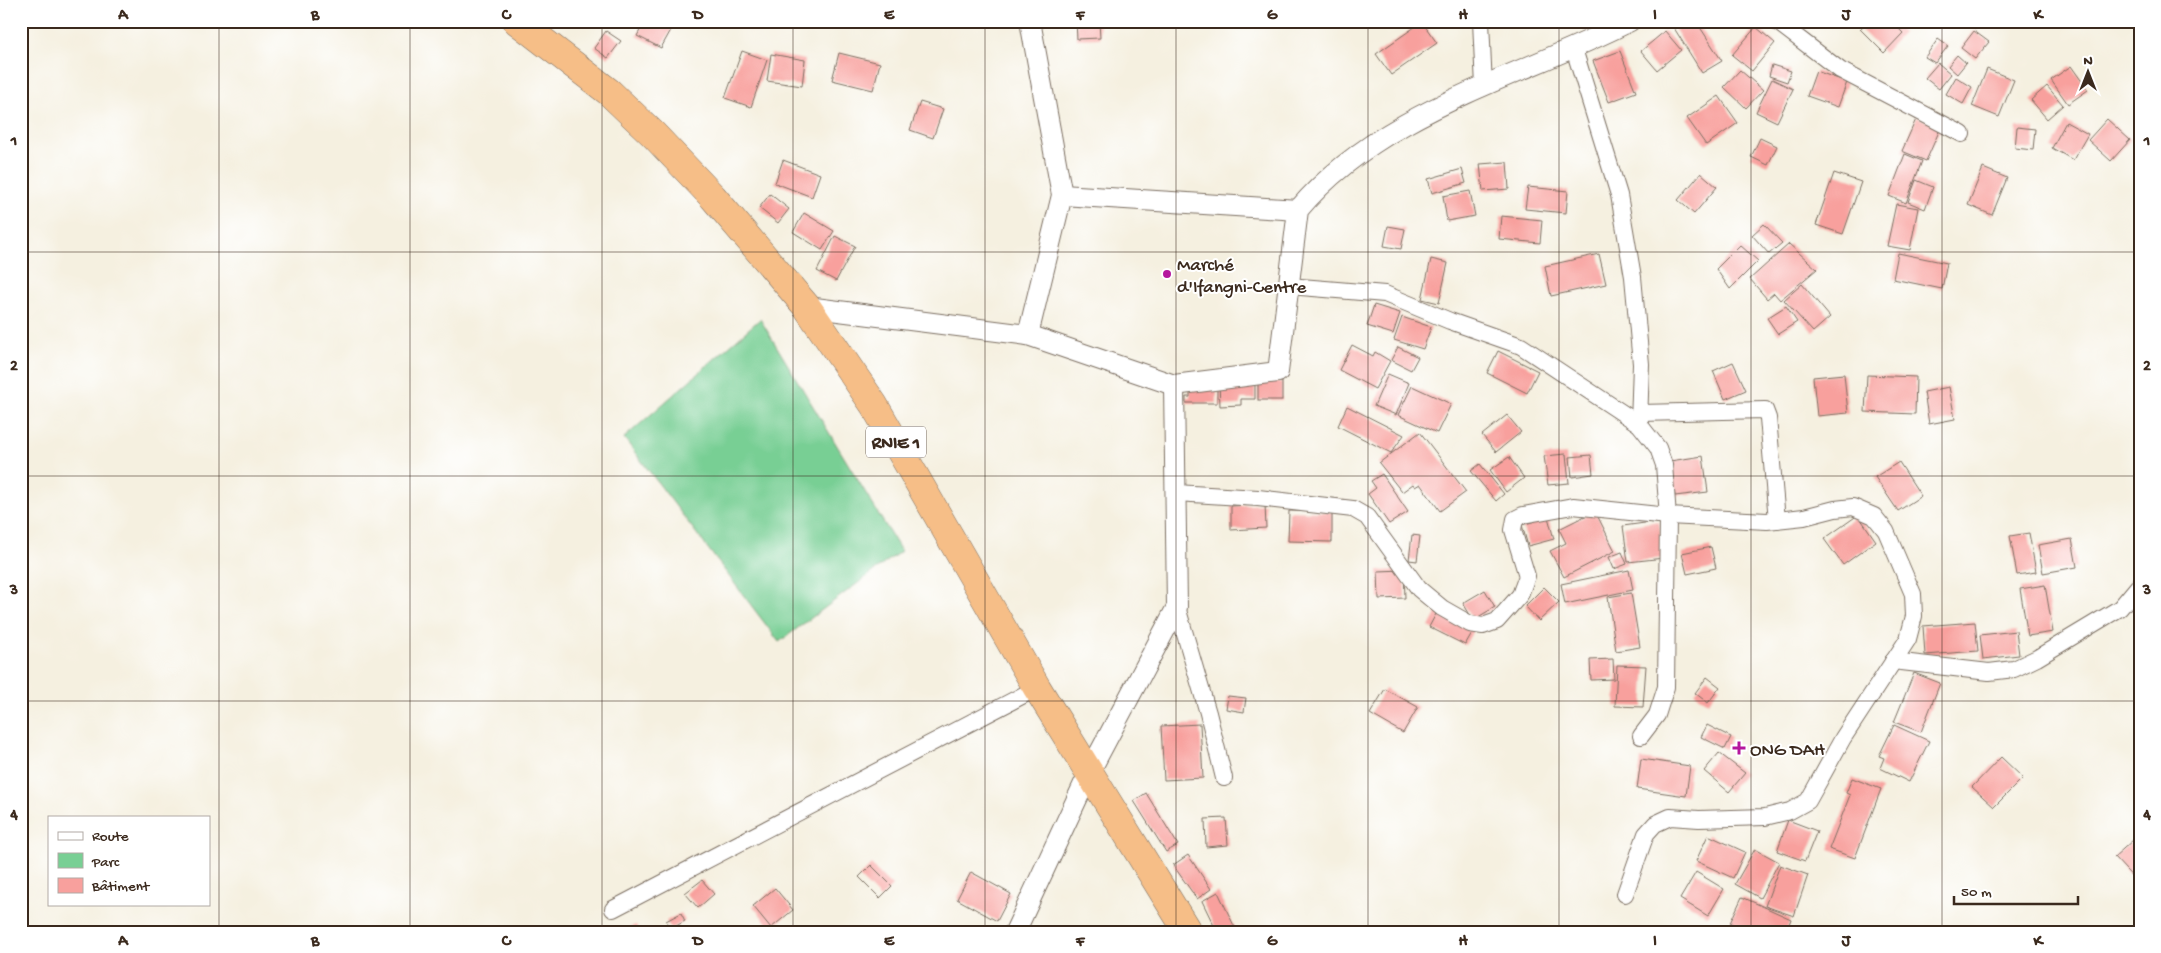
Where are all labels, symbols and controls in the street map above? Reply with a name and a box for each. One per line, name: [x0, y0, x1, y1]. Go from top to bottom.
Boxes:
text: A: [117, 7, 129, 26]
text: B: [310, 7, 320, 26]
text: C: [501, 7, 512, 26]
text: D: [691, 7, 704, 26]
text: E: [884, 7, 895, 26]
text: F: [1075, 7, 1086, 26]
text: G: [1267, 7, 1278, 26]
text: H: [1458, 7, 1468, 26]
text: I: [1653, 7, 1657, 26]
text: J: [1841, 7, 1852, 26]
text: K: [2033, 7, 2045, 26]
north arrow: [2064, 48, 2114, 98]
text: N: [2083, 53, 2093, 70]
text: 1: [10, 133, 17, 152]
text: 1: [2143, 133, 2150, 152]
place label: Marché d'Ifangni-Centre: [1177, 255, 1306, 300]
marker: Marché d'Ifangni-Centre: [1161, 268, 1173, 280]
text: 2: [10, 358, 18, 377]
text: 2: [2143, 358, 2151, 377]
road number: RNIE 1: [866, 427, 926, 458]
text: 3: [9, 582, 18, 601]
text: 3: [2142, 582, 2151, 601]
place label: ONG DAH: [1750, 740, 1825, 763]
marker: ONG DAH: [1732, 741, 1746, 755]
text: 4: [9, 807, 18, 826]
text: 4: [2142, 807, 2151, 826]
legend: [48, 816, 210, 906]
text: Route: [92, 828, 129, 846]
text: Parc: [91, 854, 120, 872]
scale bar: [1954, 873, 2077, 905]
text: Bâtiment: [91, 878, 151, 896]
text: 50 m: [1961, 884, 1992, 902]
text: A: [117, 933, 129, 952]
text: B: [310, 933, 320, 952]
text: C: [501, 933, 512, 952]
text: D: [691, 933, 704, 952]
text: E: [884, 933, 895, 952]
text: F: [1075, 933, 1086, 952]
text: G: [1267, 933, 1278, 952]
text: H: [1458, 933, 1468, 952]
text: I: [1653, 933, 1657, 952]
text: J: [1841, 933, 1852, 952]
text: K: [2033, 933, 2045, 952]

